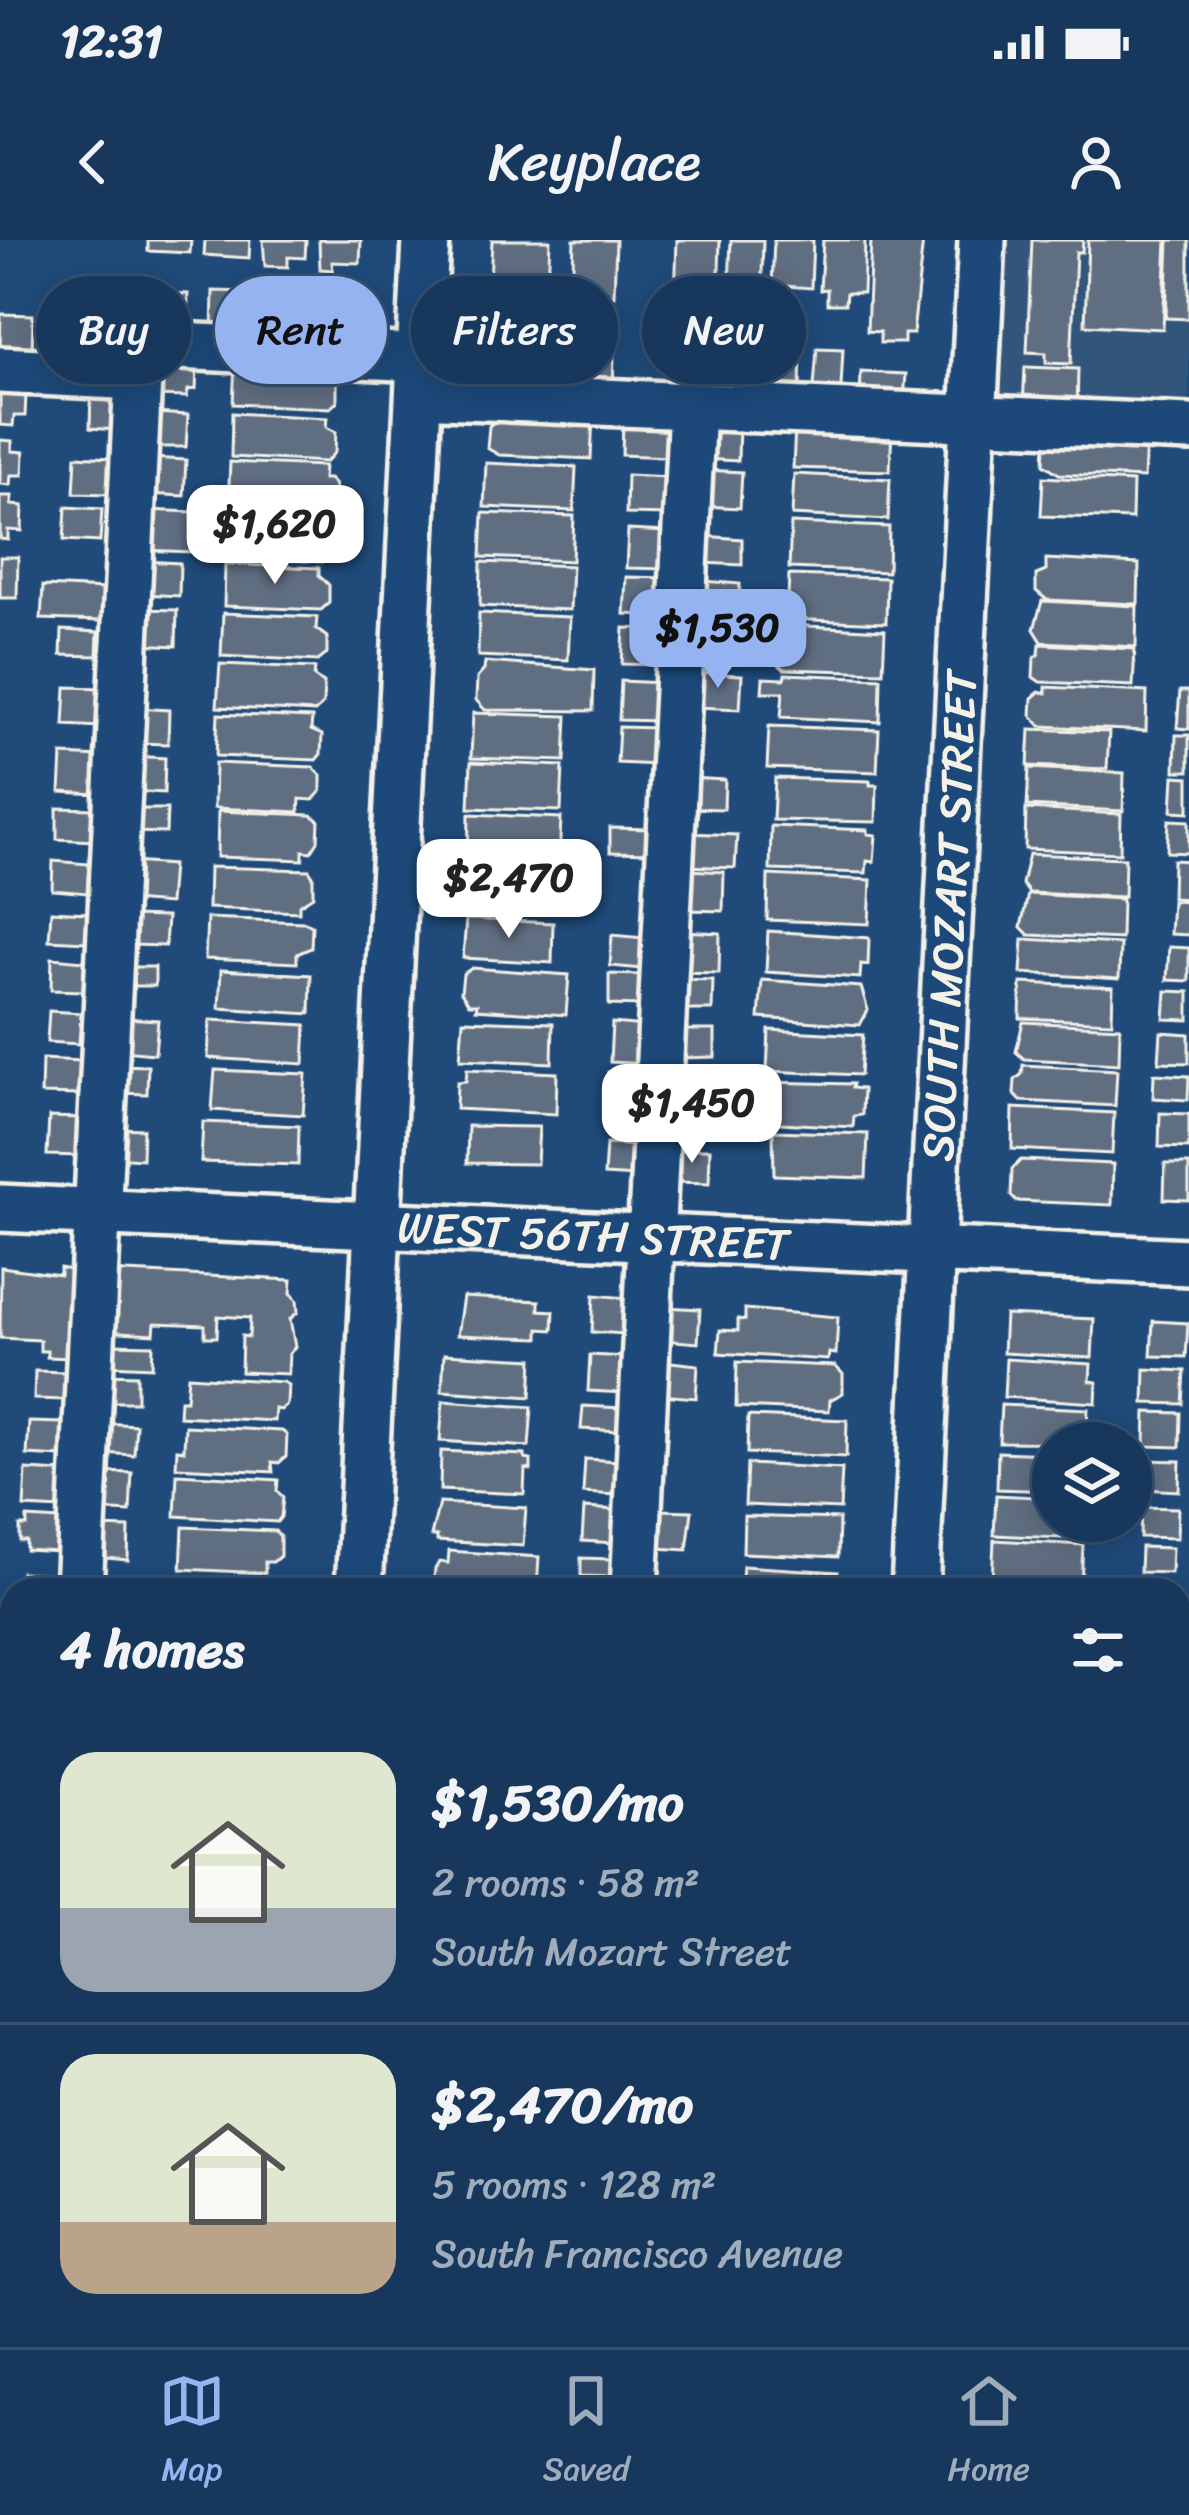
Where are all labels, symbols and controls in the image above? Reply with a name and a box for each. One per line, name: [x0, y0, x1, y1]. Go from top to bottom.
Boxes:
text: 12:31: [60, 2, 163, 82]
text: Keyplace: [488, 114, 701, 210]
icon: back: [60, 129, 126, 195]
icon: person: [1063, 129, 1129, 195]
chip: Buy: [36, 276, 191, 384]
chip: Rent: [215, 276, 387, 384]
chip: Filters: [411, 276, 618, 384]
chip: New: [642, 276, 806, 384]
pin: $1,620: [177, 485, 373, 587]
text: $1,620: [214, 489, 336, 558]
pin: $1,530: [620, 589, 816, 691]
text: $1,530: [656, 593, 780, 662]
street label: SOUTH MOZART STREET: [897, 666, 1002, 1163]
pin: $2,470: [411, 839, 607, 941]
text: $2,470: [444, 843, 574, 912]
pin: $1,450: [594, 1064, 790, 1166]
text: $1,450: [629, 1068, 755, 1137]
street label: WEST 56TH STREET: [396, 1187, 794, 1285]
map controls: [1032, 1422, 1152, 1542]
button: layers: [1032, 1422, 1152, 1542]
text: 4 homes: [60, 1605, 244, 1695]
icon: filters: [1065, 1617, 1131, 1683]
text: $1,530/mo: [432, 1758, 684, 1848]
icon: home: [156, 1800, 300, 1944]
text: 2 rooms · 58 m²: [432, 1848, 700, 1917]
text: South Mozart Street: [432, 1917, 792, 1986]
text: $2,470/mo: [432, 2060, 693, 2150]
icon: home: [156, 2102, 300, 2246]
text: 5 rooms · 128 m²: [432, 2150, 716, 2219]
text: South Francisco Avenue: [432, 2219, 843, 2288]
tab: Map: [159, 2368, 225, 2498]
tab: Saved: [543, 2368, 630, 2498]
tab: Home: [948, 2368, 1030, 2498]

